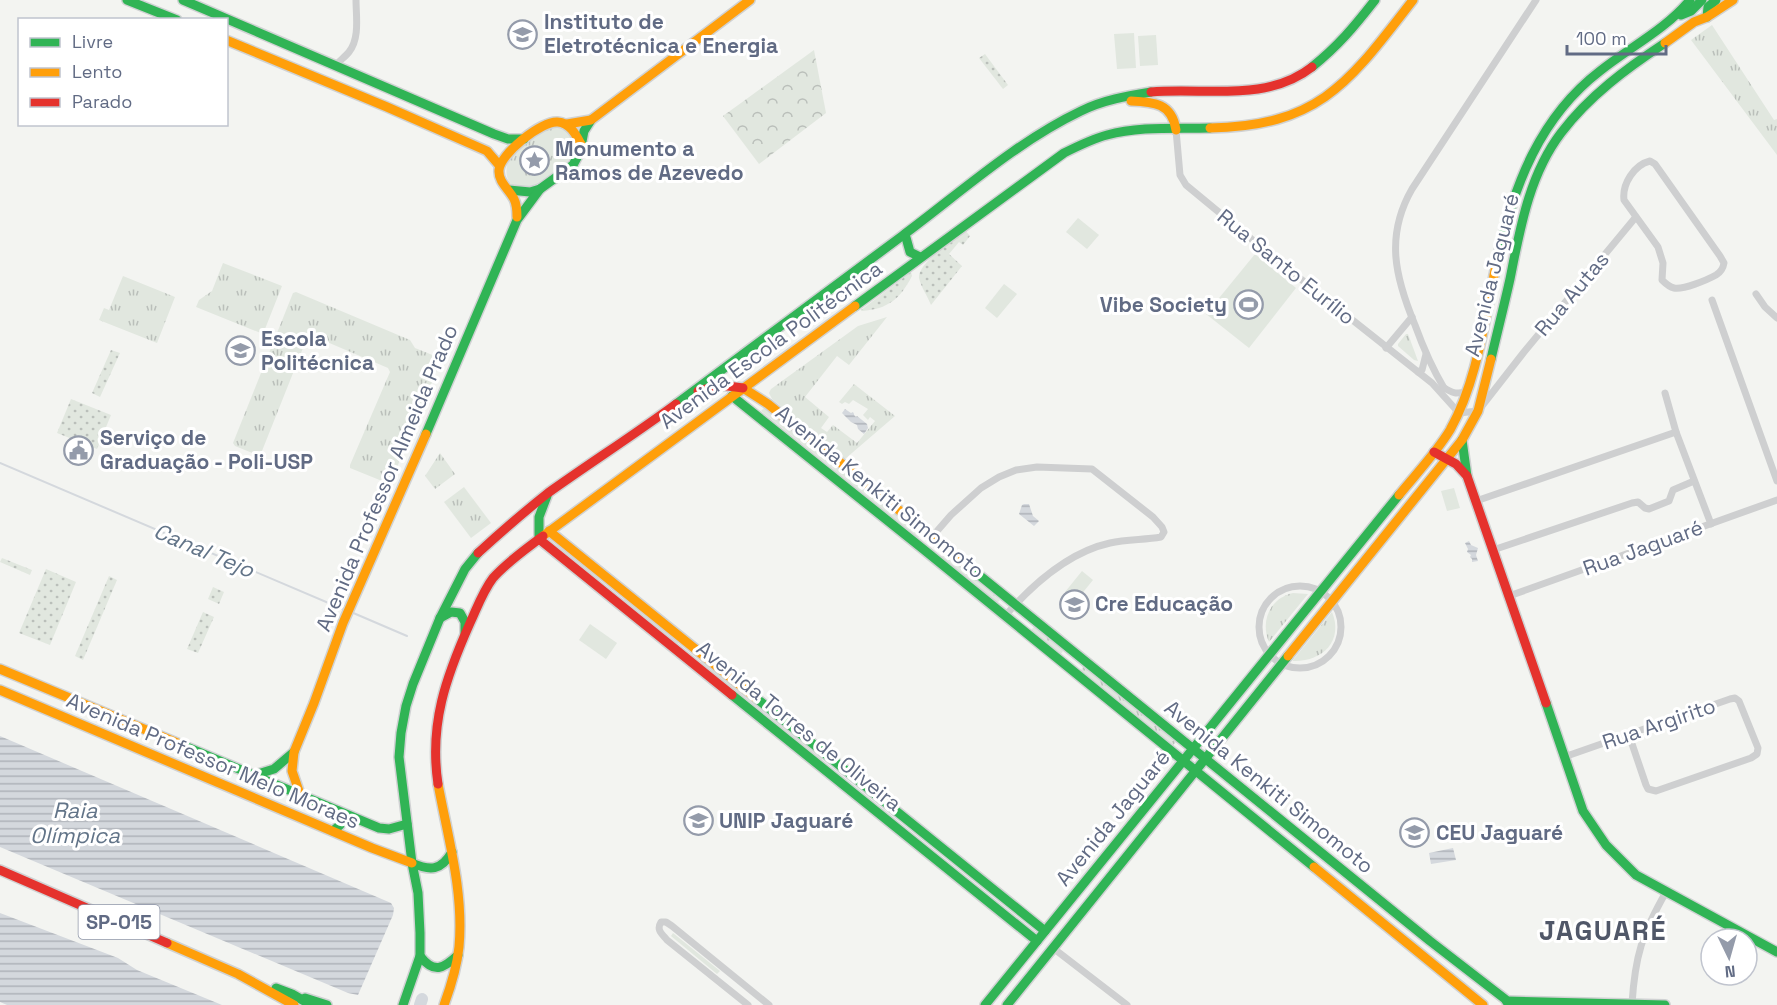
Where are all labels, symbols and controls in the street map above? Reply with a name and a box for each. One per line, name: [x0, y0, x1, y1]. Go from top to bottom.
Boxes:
place label: Instituto de Eletrotécnica e Energia: [544, 8, 778, 59]
legend: [18, 18, 228, 126]
school or university icon: Instituto de Eletrotécnica e Energia: [507, 18, 539, 50]
scale bar: [1567, 18, 1666, 56]
text: 100 m: [1576, 27, 1627, 50]
text: Livre: [72, 30, 113, 53]
text: Lento: [72, 60, 122, 83]
text: Parado: [72, 90, 132, 113]
place label: Monumento a Ramos de Azevedo: [555, 135, 744, 186]
place icon: Monumento a Ramos de Azevedo: [518, 145, 550, 177]
street label: Avenida Jaguaré: [1458, 190, 1525, 359]
street label: Rua Santo Eurílio: [1212, 203, 1361, 331]
street label: Rua Autas: [1528, 246, 1615, 341]
street label: Avenida Escola Politécnica: [654, 255, 887, 434]
sports icon: Vibe Society: [1232, 289, 1264, 321]
place label: Vibe Society: [1100, 291, 1227, 318]
street label: Avenida Professor Almeida Prado: [309, 320, 464, 635]
place label: Escola Politécnica: [261, 325, 374, 376]
school or university icon: Escola Politécnica: [224, 335, 256, 367]
street label: Avenida Kenkiti Simomoto: [770, 399, 990, 584]
place label: Serviço de Graduação - Poli-USP: [100, 424, 313, 475]
public building icon: Serviço de Graduação - Poli-USP: [63, 434, 95, 466]
street label: Rua Jaguaré: [1579, 513, 1707, 582]
water label: Canal Tejo: [150, 516, 260, 584]
school or university icon: Cre Educação: [1058, 588, 1090, 620]
place label: Cre Educação: [1095, 590, 1233, 617]
street label: Avenida Torres de Oliveira: [691, 635, 907, 817]
street label: Avenida Professor Melo Moraes: [63, 686, 364, 835]
street label: Rua Argirito: [1599, 692, 1719, 756]
street label: Avenida Kenkiti Simomoto: [1159, 694, 1379, 879]
street label: Avenida Jaguaré: [1049, 744, 1176, 891]
water label: Raia Olímpica: [30, 796, 120, 849]
school or university icon: UNIP Jaguaré: [682, 805, 714, 837]
place label: UNIP Jaguaré: [719, 807, 853, 834]
school or university icon: CEU Jaguaré: [1399, 817, 1431, 849]
place label: CEU Jaguaré: [1436, 819, 1563, 846]
road number: SP-015: [78, 905, 160, 939]
district label: JAGUARÉ: [1539, 913, 1667, 948]
north arrow: [1699, 927, 1759, 987]
text: N: [1724, 961, 1737, 982]

